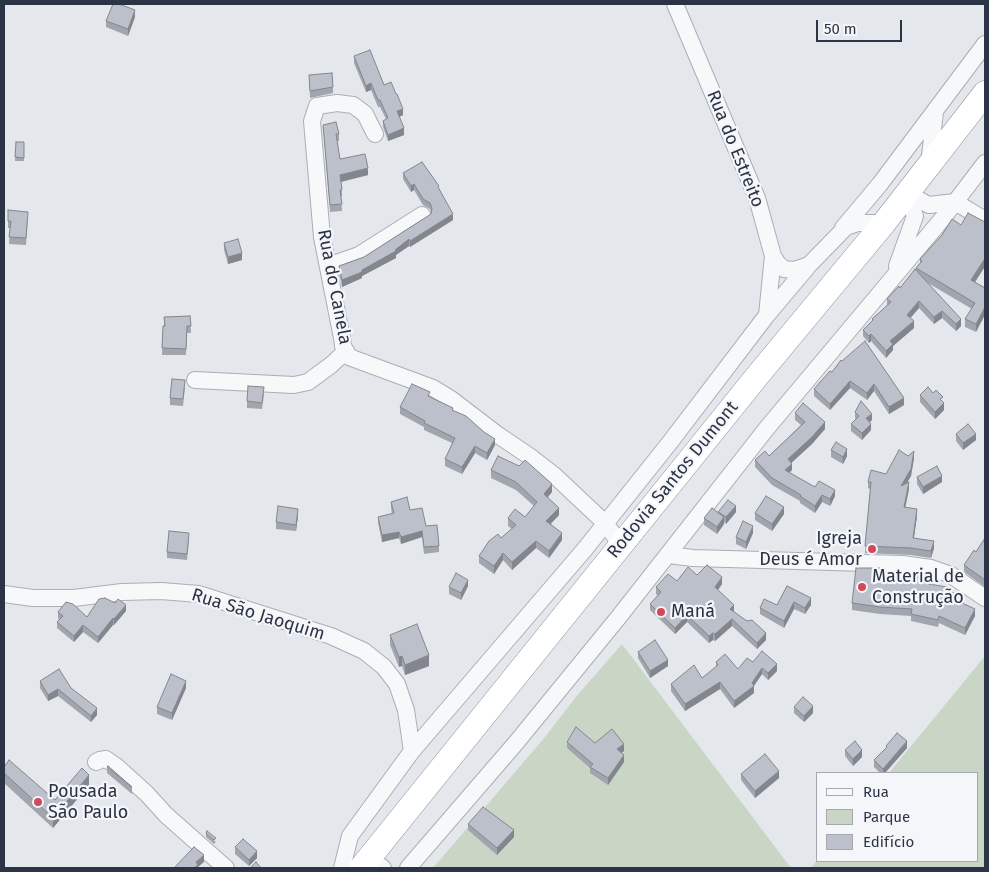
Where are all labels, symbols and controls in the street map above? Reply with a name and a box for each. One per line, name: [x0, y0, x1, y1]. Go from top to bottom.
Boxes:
scale bar: [819, 10, 905, 42]
text: 50 m: [824, 20, 857, 38]
street label: Rua do Estreito: [702, 87, 768, 211]
street label: Rua do Canela: [312, 228, 356, 346]
street label: Rodovia Santos Dumont: [603, 397, 743, 563]
place label: Igreja Deus é Amor: [759, 528, 862, 570]
marker: Igreja Deus é Amor: [866, 543, 878, 555]
place label: Material de Construção: [872, 566, 964, 608]
marker: Material de Construção: [856, 581, 868, 593]
street label: Rua São Jaoquim: [189, 584, 327, 646]
place label: Maná: [671, 601, 715, 623]
marker: Maná: [655, 606, 667, 618]
legend: [816, 772, 979, 862]
place label: Pousada São Paulo: [48, 781, 128, 824]
text: Rua: [863, 783, 889, 801]
marker: Pousada São Paulo: [32, 796, 44, 808]
text: Parque: [863, 808, 910, 826]
text: Edifício: [863, 833, 914, 851]

